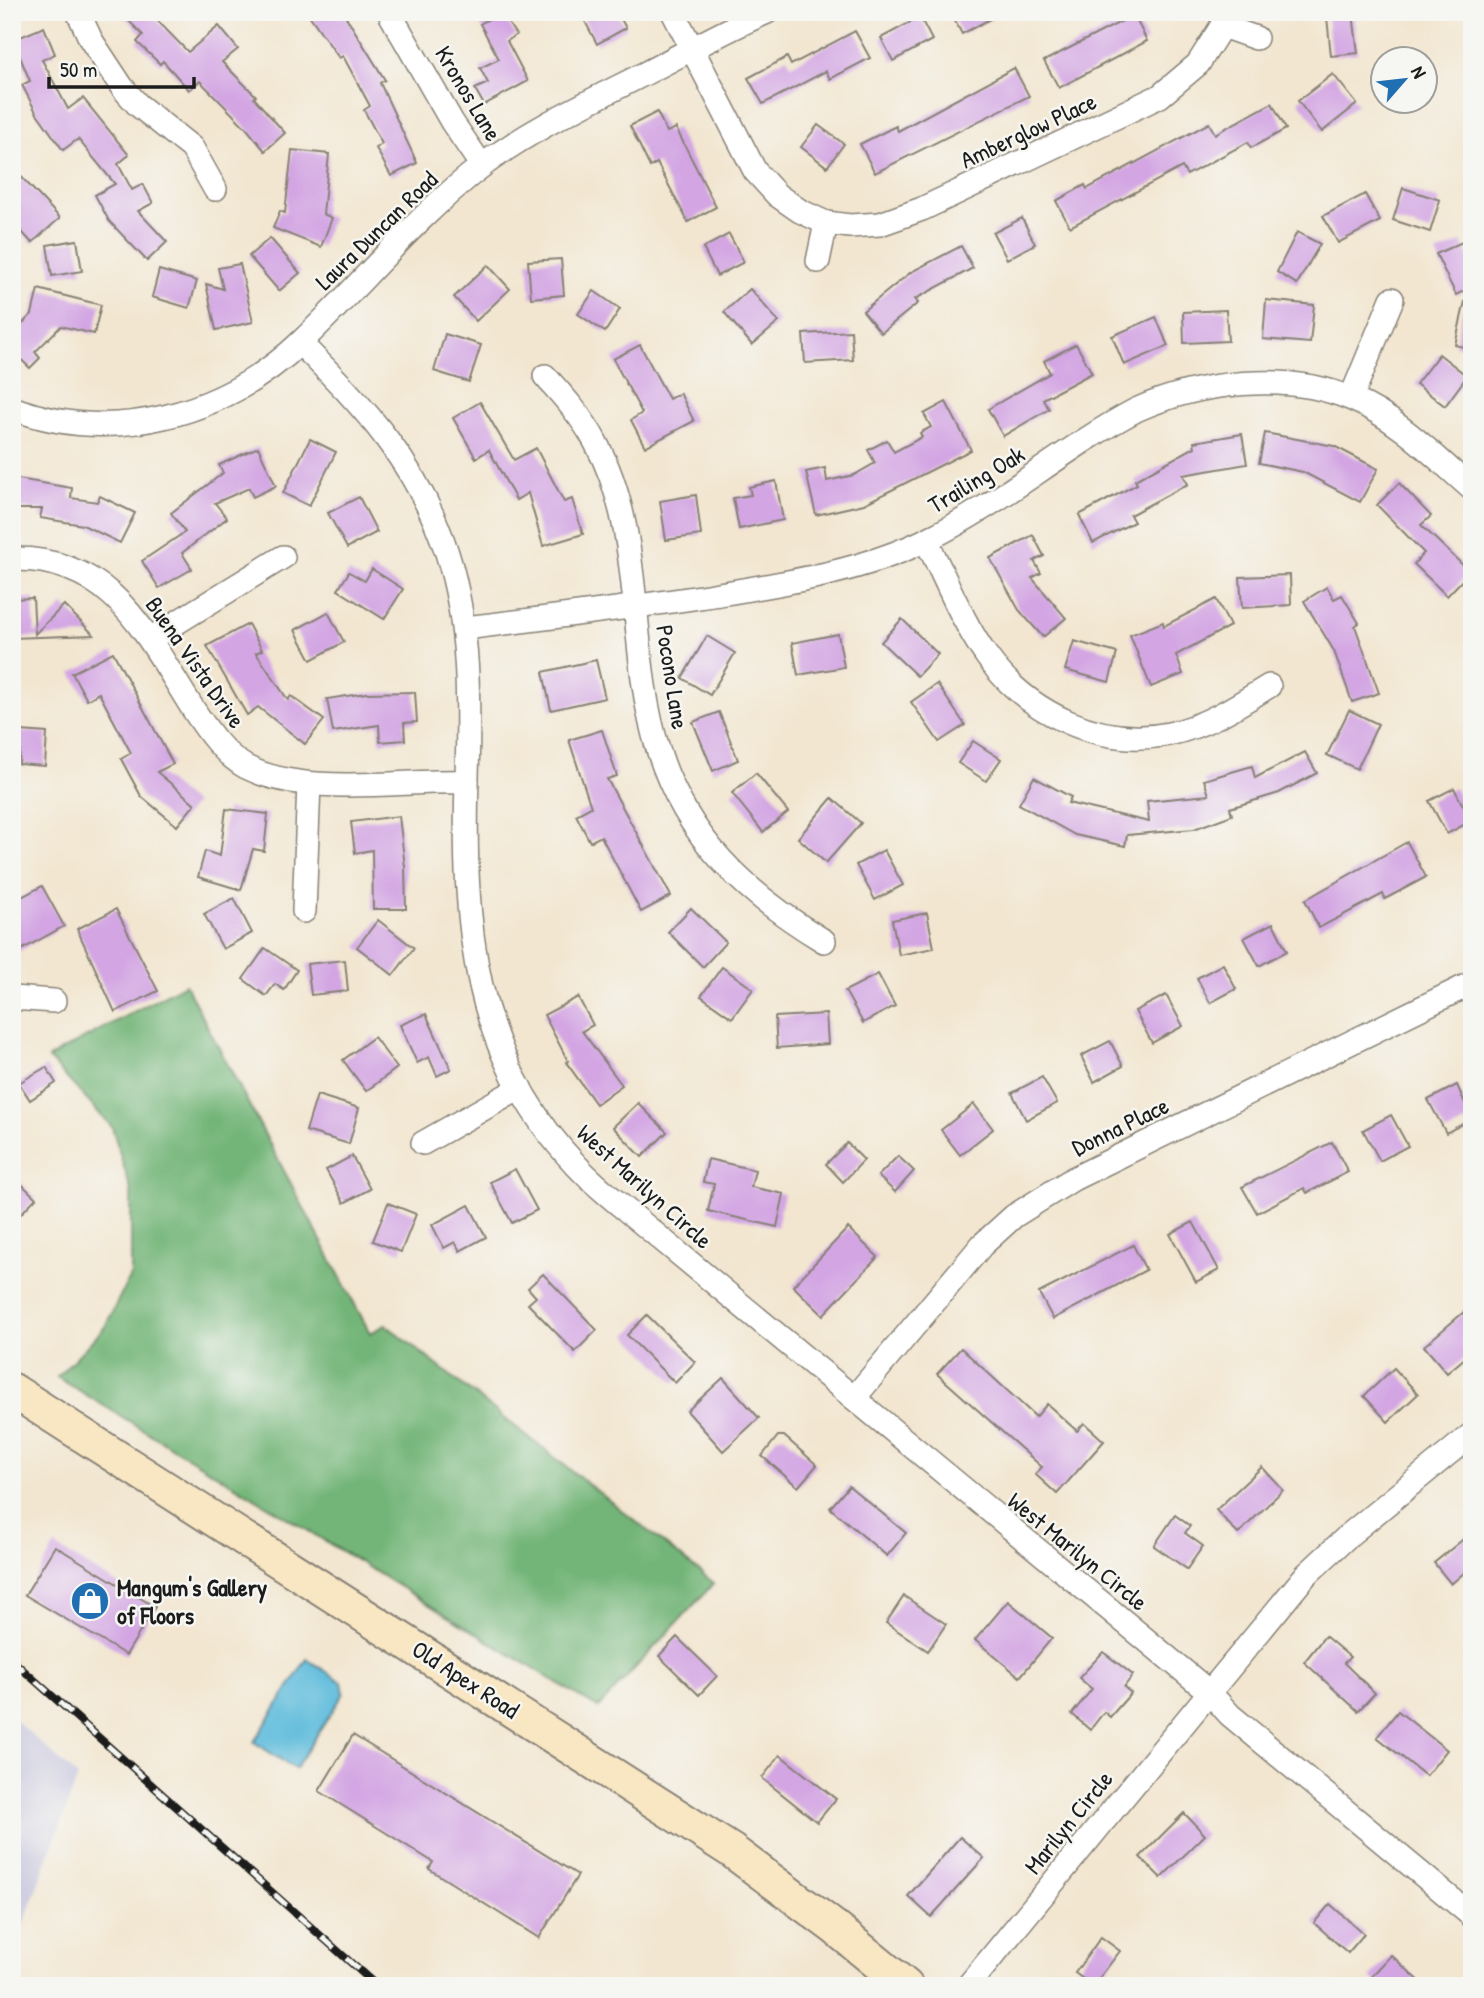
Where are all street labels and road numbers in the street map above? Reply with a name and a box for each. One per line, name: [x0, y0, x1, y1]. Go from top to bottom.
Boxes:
street label: Kronos Lane: [428, 40, 510, 147]
street label: Amberglow Place: [955, 84, 1101, 175]
street label: Laura Duncan Road: [308, 163, 444, 297]
street label: Trailing Oak: [922, 438, 1030, 520]
street label: Buena Vista Drive: [139, 590, 253, 734]
street label: Pocono Lane: [649, 623, 697, 732]
street label: Donna Place: [1066, 1089, 1174, 1163]
street label: West Marilyn Circle: [571, 1117, 720, 1256]
street label: West Marilyn Circle: [1001, 1485, 1155, 1618]
street label: Old Apex Road: [406, 1632, 526, 1726]
street label: Marilyn Circle: [1016, 1763, 1120, 1880]

